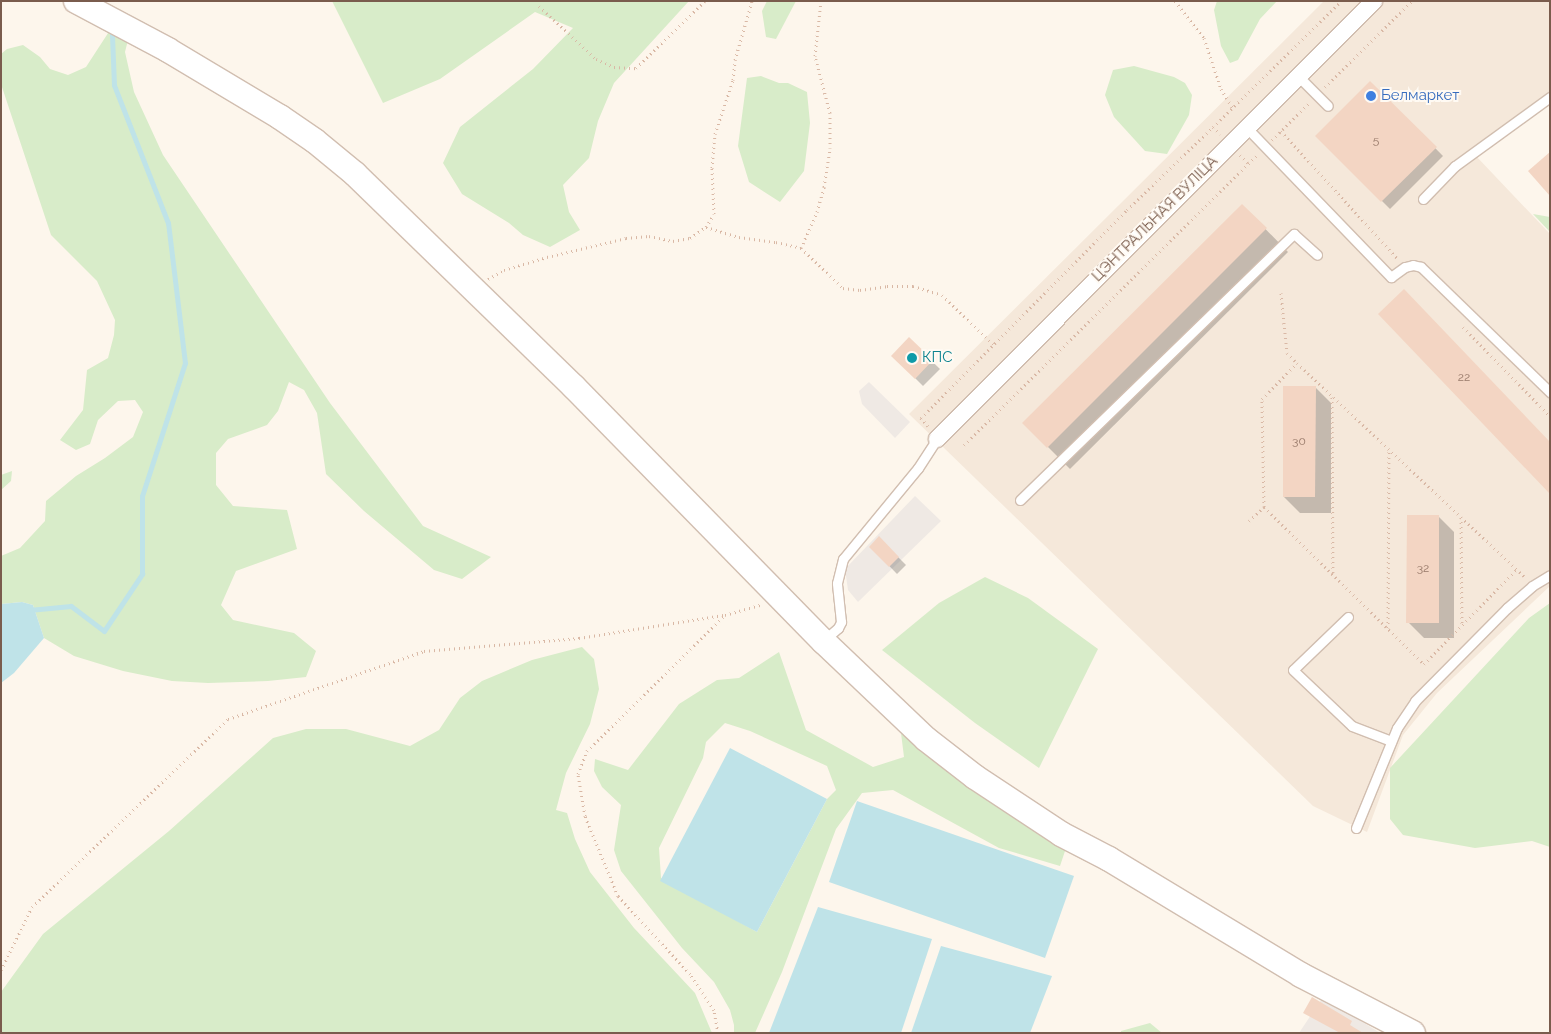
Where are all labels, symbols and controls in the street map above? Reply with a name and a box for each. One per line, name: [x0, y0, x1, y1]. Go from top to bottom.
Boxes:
place label: Белмаркет: [1381, 87, 1459, 105]
marker: Белмаркет: [1365, 90, 1377, 102]
house number: 5: [1373, 134, 1379, 148]
street label: ЦЭНТРАЛЬНАЯ ВУЛІЦА: [1088, 152, 1222, 286]
place label: КПС: [922, 349, 953, 367]
marker: КПС: [906, 352, 918, 364]
house number: 22: [1458, 371, 1470, 385]
house number: 30: [1292, 435, 1306, 449]
house number: 32: [1417, 562, 1429, 576]

